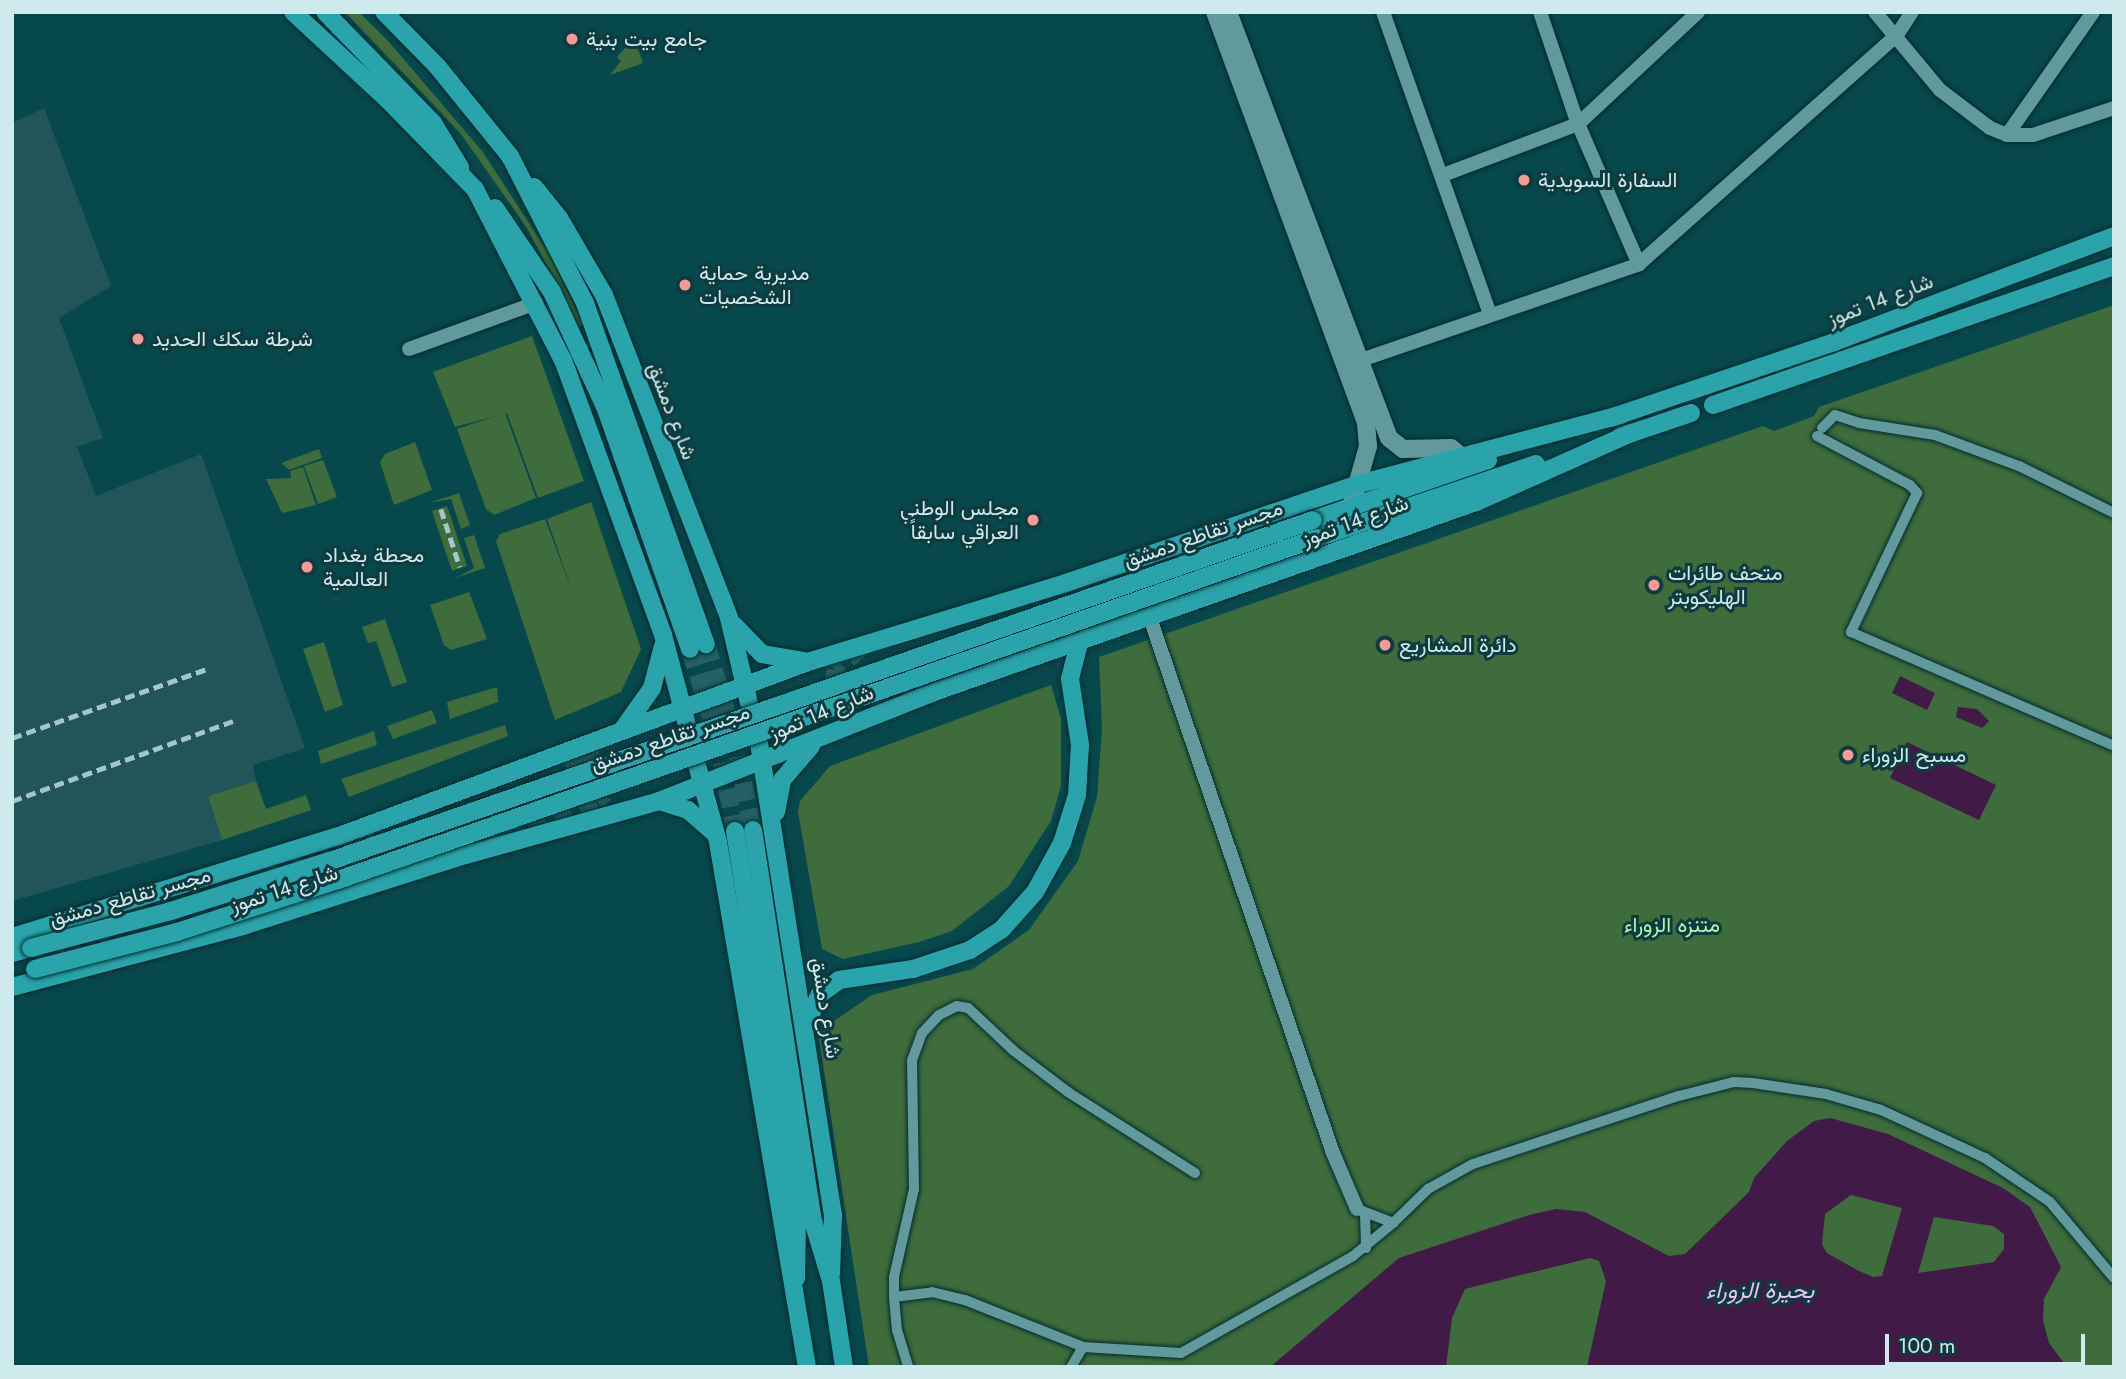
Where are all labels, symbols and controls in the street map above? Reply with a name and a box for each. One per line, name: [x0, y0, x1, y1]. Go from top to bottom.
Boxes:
place label: جامع بيت بنية: [586, 26, 707, 52]
marker: جامع بيت بنية: [564, 31, 580, 47]
place label: السفارة السويدية: [1538, 167, 1677, 193]
marker: السفارة السويدية: [1516, 172, 1532, 188]
place label: مديرية حماية الشخصيات: [699, 260, 810, 310]
street label: شارع 14 تموز: [1823, 268, 1937, 332]
marker: مديرية حماية الشخصيات: [677, 277, 693, 293]
place label: شرطة سكك الحديد: [152, 326, 313, 352]
marker: شرطة سكك الحديد: [130, 331, 146, 347]
street label: شارع دمشق: [642, 359, 702, 463]
street label: شارع 14 تموز: [1298, 490, 1412, 552]
place label: مجلس الوطني العراقي سابقاً: [900, 495, 1019, 545]
street label: مجسر تقاطع دمشق: [1120, 495, 1286, 573]
marker: مجلس الوطني العراقي سابقاً: [1025, 512, 1041, 528]
place label: محطة بغداد العالمية: [323, 542, 424, 592]
marker: محطة بغداد العالمية: [297, 557, 317, 577]
place label: متحف طائرات الهليكوبتر: [1668, 560, 1782, 610]
marker: متحف طائرات الهليكوبتر: [1646, 577, 1662, 593]
place label: دائرة المشاريع: [1399, 632, 1517, 658]
marker: دائرة المشاريع: [1377, 637, 1393, 653]
street label: شارع 14 تموز: [765, 680, 877, 746]
street label: مجسر تقاطع دمشق: [587, 699, 753, 777]
place label: مسبح الزوراء: [1862, 742, 1966, 768]
marker: مسبح الزوراء: [1840, 747, 1856, 763]
street label: شارع 14 تموز: [227, 860, 341, 918]
street label: مجسر تقاطع دمشق: [46, 862, 214, 932]
park label: متنزه الزوراء: [1624, 912, 1720, 938]
street label: شارع دمشق: [806, 956, 846, 1060]
water label: بحيرة الزوراء: [1706, 1276, 1814, 1304]
scale bar: [1888, 1320, 2088, 1364]
text: 100 m: [1898, 1331, 1955, 1361]

